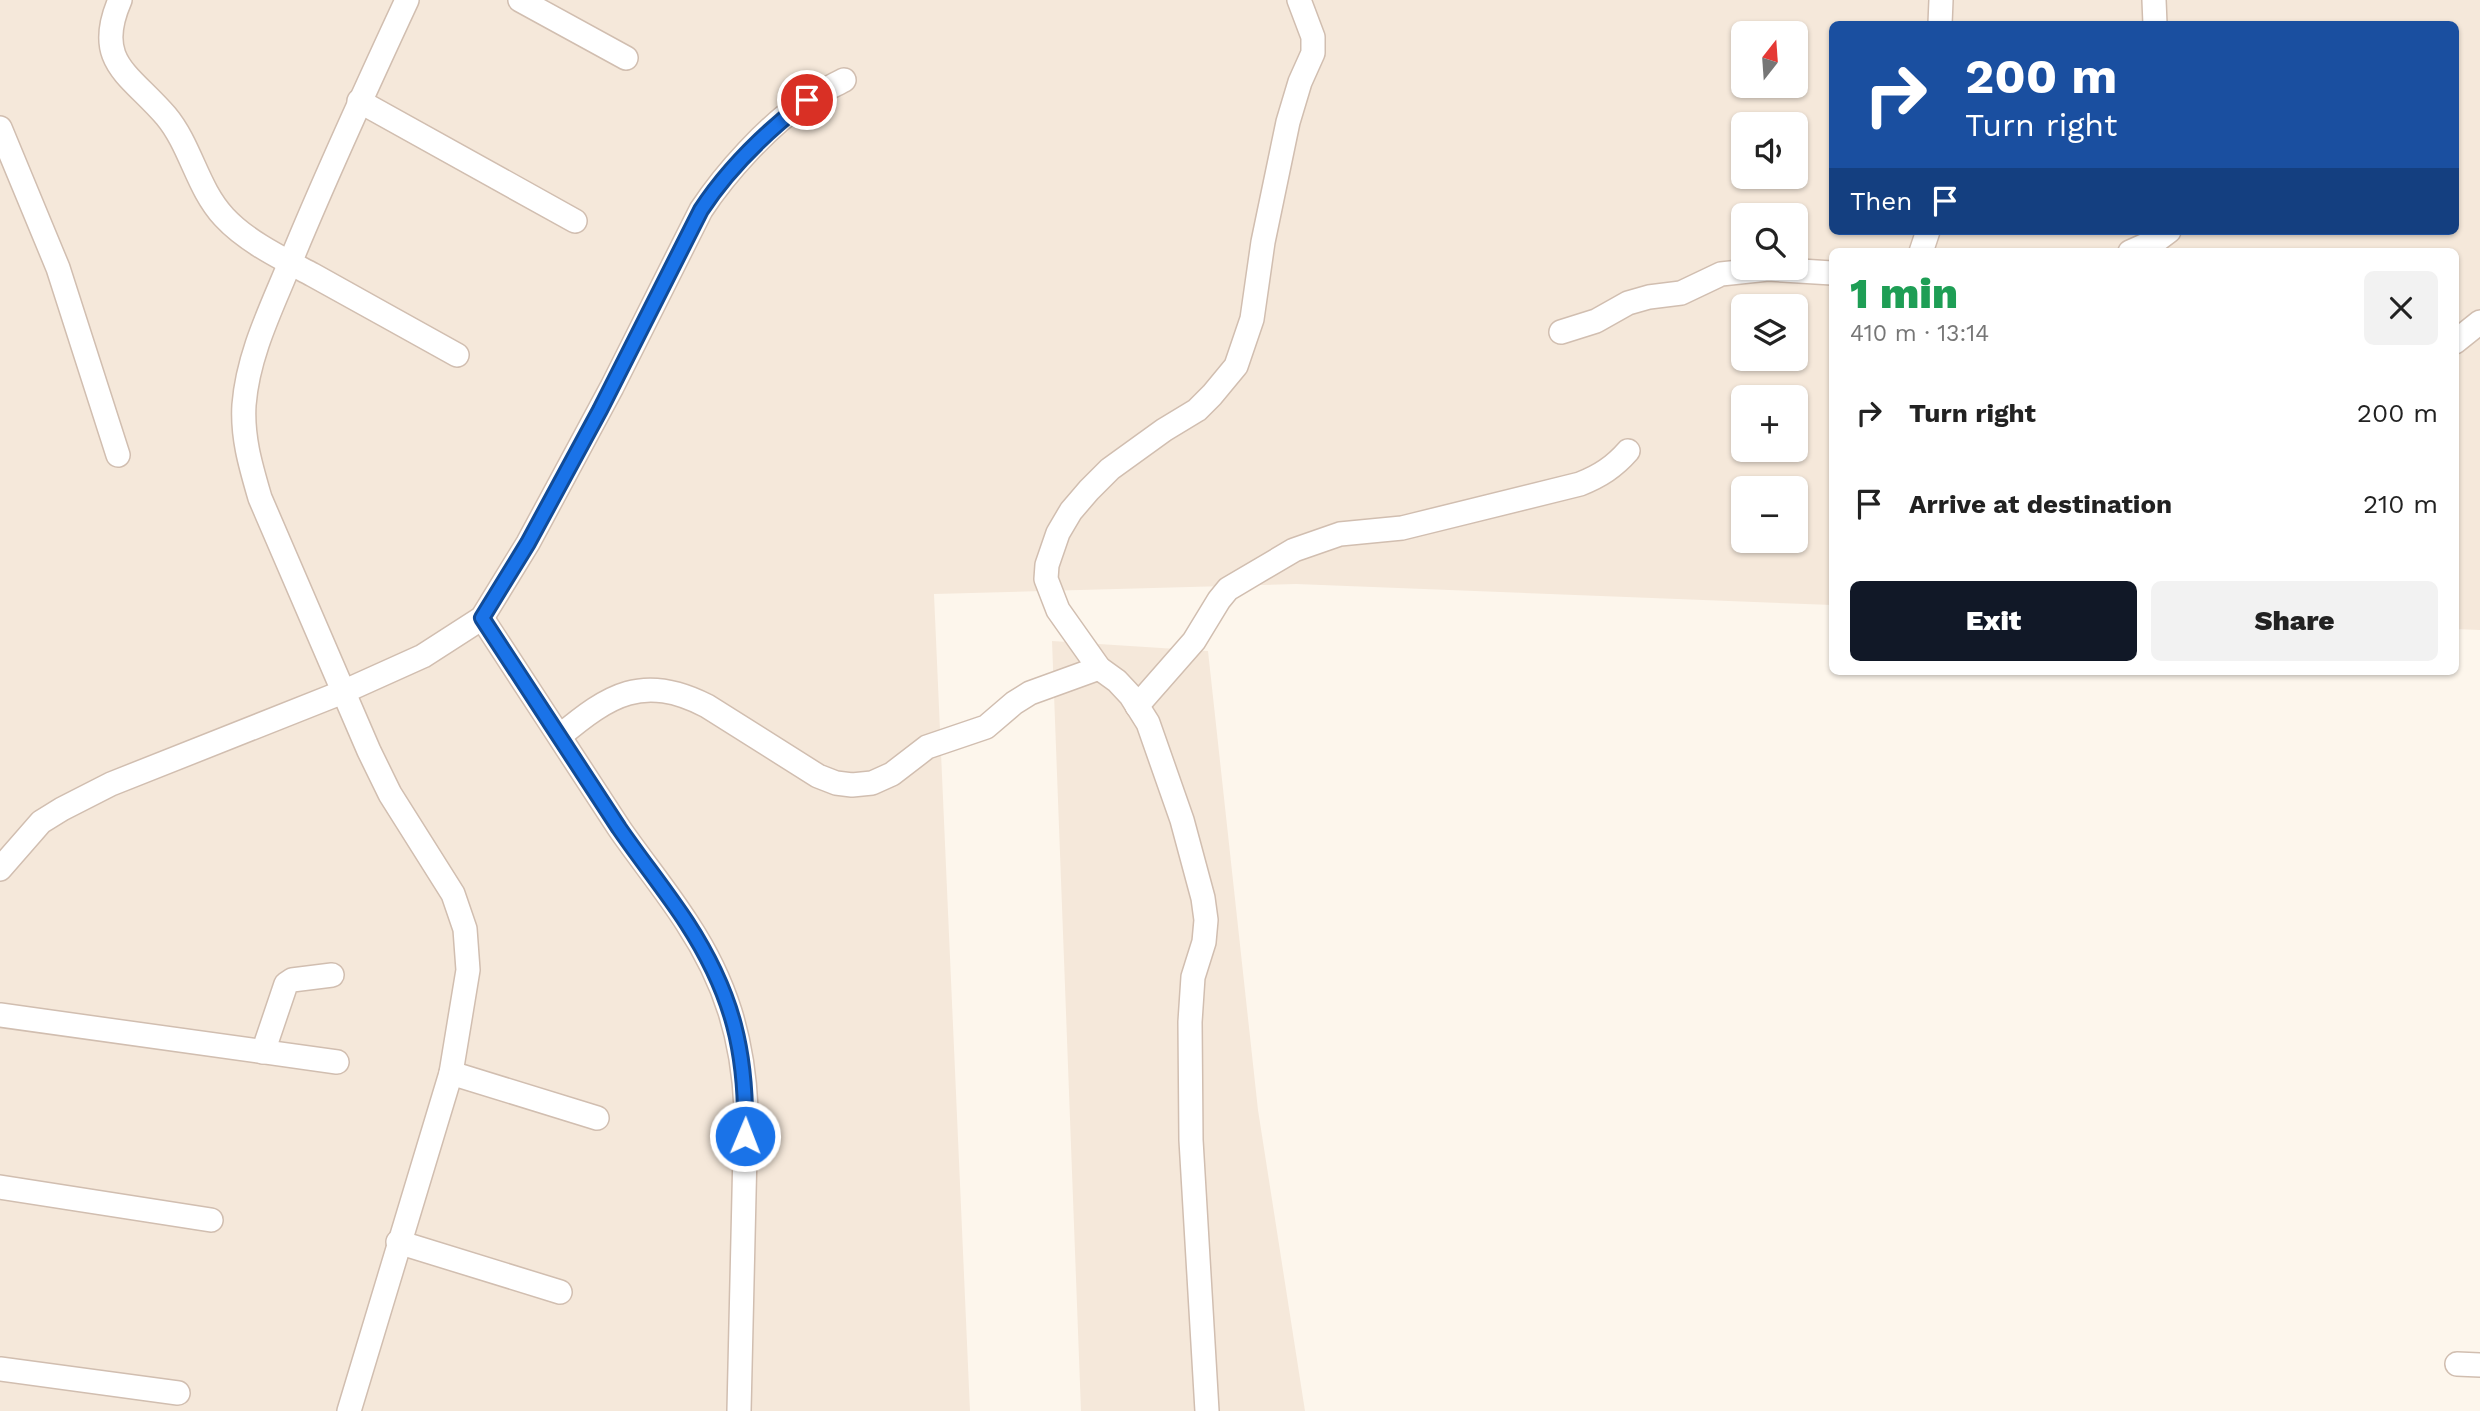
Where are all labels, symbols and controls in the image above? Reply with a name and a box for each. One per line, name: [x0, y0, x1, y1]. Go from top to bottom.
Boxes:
north arrow: [1731, 21, 1808, 98]
map controls: [1731, 21, 1808, 553]
text: 200 m: [1965, 47, 2117, 105]
icon: right: [1850, 49, 1941, 140]
pin: [777, 70, 837, 130]
icon: arrive: [788, 81, 826, 119]
text: Turn right: [1965, 106, 2117, 144]
button: sound: [1731, 112, 1808, 189]
icon: arrive: [1926, 182, 1964, 220]
text: Then: [1850, 186, 1912, 216]
button: search: [1731, 203, 1808, 280]
text: 1 min: [1850, 269, 1958, 318]
button: close: [2364, 271, 2438, 345]
button: layers: [1731, 294, 1808, 371]
text: 410 m · 13:14: [1850, 320, 1989, 347]
button: +: [1731, 385, 1808, 462]
icon: right: [1850, 394, 1888, 432]
text: Turn right: [1909, 398, 2036, 428]
text: 200 m: [2357, 398, 2438, 428]
button: −: [1731, 476, 1808, 553]
icon: arrive: [1850, 485, 1888, 523]
text: Arrive at destination: [1909, 489, 2172, 519]
text: 210 m: [2363, 489, 2438, 519]
button: Exit: [1850, 581, 2137, 661]
button: Share: [2151, 581, 2438, 661]
position arrow: [708, 1099, 782, 1173]

